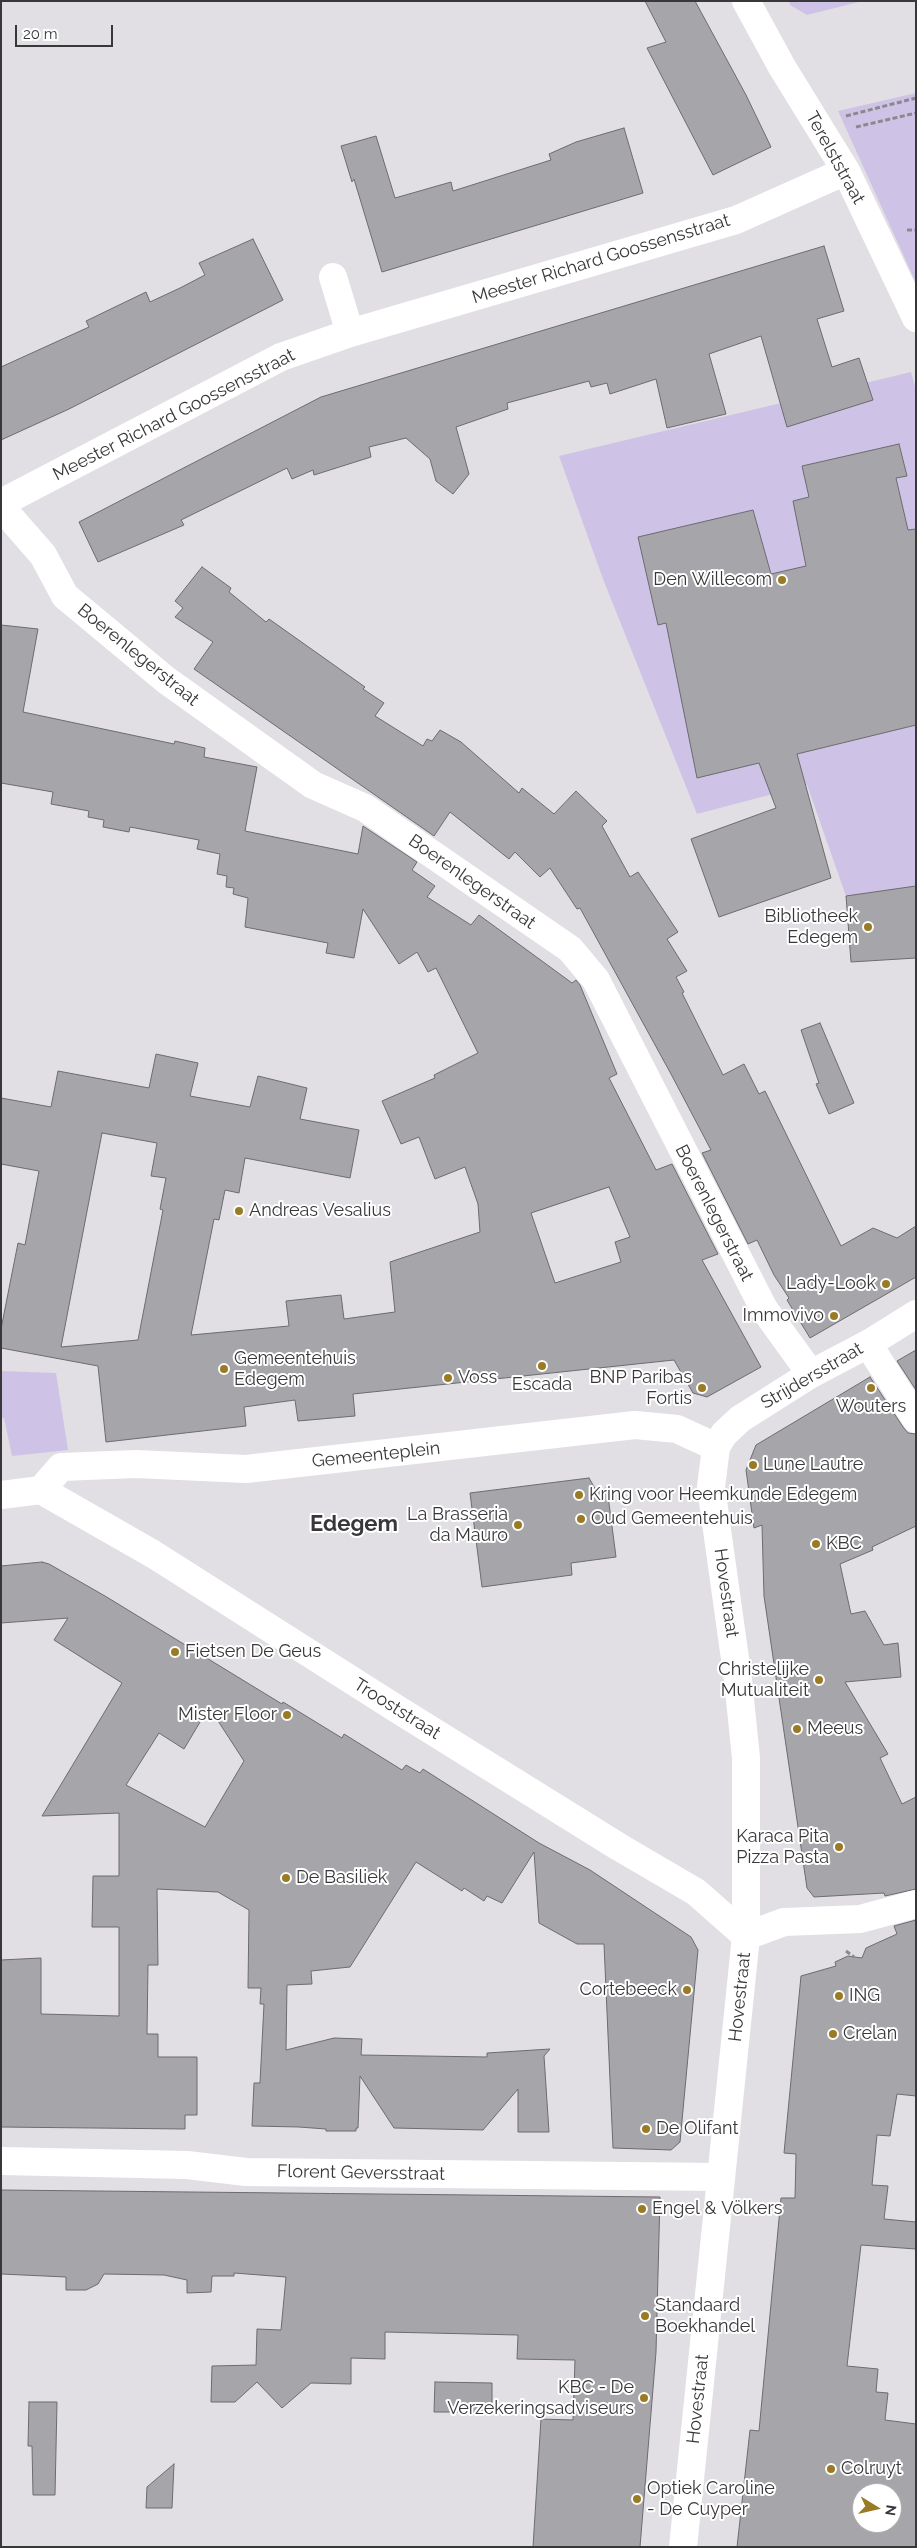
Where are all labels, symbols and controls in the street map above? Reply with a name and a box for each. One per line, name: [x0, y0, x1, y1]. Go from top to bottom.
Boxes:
scale bar: [18, 15, 115, 47]
text: 20 m: [23, 25, 58, 43]
street label: Terelststraat: [801, 108, 869, 208]
street label: Meester Richard Goossensstraat: [469, 209, 733, 309]
street label: Meester Richard Goossensstraat: [49, 344, 299, 486]
place label: Den Willecom: [653, 569, 772, 591]
marker: Den Willecom: [776, 574, 788, 586]
street label: Boerenlegerstraat: [73, 599, 203, 711]
street label: Boerenlegerstraat: [404, 830, 540, 934]
place label: Bibliotheek Edegem: [764, 906, 858, 949]
marker: Bibliotheek Edegem: [862, 921, 874, 933]
street label: Boerenlegerstraat: [670, 1141, 758, 1285]
place label: Andreas Vesalius: [249, 1200, 391, 1222]
marker: Andreas Vesalius: [233, 1205, 245, 1217]
place label: Lady-Look: [786, 1273, 876, 1295]
marker: Lady-Look: [880, 1278, 892, 1290]
place label: Immovivo: [743, 1305, 824, 1327]
marker: Immovivo: [828, 1310, 840, 1322]
street label: Strijdersstraat: [757, 1338, 867, 1414]
place label: Gemeentehuis Edegem: [234, 1348, 356, 1390]
marker: Escada: [536, 1360, 548, 1372]
marker: Gemeentehuis Edegem: [218, 1363, 230, 1375]
place label: Voss: [458, 1367, 497, 1389]
place label: BNP Paribas Fortis: [590, 1367, 692, 1410]
marker: Voss: [442, 1372, 454, 1384]
place label: Escada: [512, 1374, 572, 1396]
marker: BNP Paribas Fortis: [696, 1382, 708, 1394]
marker: Wouters: [865, 1382, 877, 1394]
place label: Wouters: [836, 1396, 906, 1418]
street label: Gemeenteplein: [311, 1438, 441, 1472]
place label: Lune Lautre: [763, 1454, 863, 1476]
marker: Lune Lautre: [747, 1459, 759, 1471]
place label: Kring voor Heemkunde Edegem: [589, 1484, 857, 1506]
marker: Kring voor Heemkunde Edegem: [573, 1489, 585, 1501]
place label: La Brasseria da Mauro: [407, 1504, 508, 1546]
place label: Oud Gemeentehuis: [591, 1508, 753, 1530]
district label: Edegem: [310, 1511, 398, 1537]
marker: Oud Gemeentehuis: [575, 1513, 587, 1525]
marker: La Brasseria da Mauro: [512, 1519, 524, 1531]
place label: KBC: [826, 1533, 862, 1555]
marker: KBC: [810, 1538, 822, 1550]
street label: Hovestraat: [709, 1547, 743, 1639]
place label: Fietsen De Geus: [185, 1641, 321, 1663]
marker: Fietsen De Geus: [169, 1646, 181, 1658]
place label: Christelijke Mutualiteit: [718, 1659, 809, 1702]
street label: Trooststraat: [350, 1674, 444, 1744]
marker: Christelijke Mutualiteit: [813, 1674, 825, 1686]
place label: Mister Floor: [178, 1704, 277, 1726]
marker: Mister Floor: [281, 1709, 293, 1721]
place label: Meeus: [807, 1718, 863, 1740]
marker: Meeus: [791, 1723, 803, 1735]
place label: Karaca Pita Pizza Pasta: [736, 1826, 829, 1868]
marker: Karaca Pita Pizza Pasta: [833, 1841, 845, 1853]
place label: De Basiliek: [296, 1867, 387, 1889]
marker: De Basiliek: [280, 1872, 292, 1884]
street label: Hovestraat: [725, 1951, 755, 2043]
place label: Cortebeeck: [580, 1979, 677, 2001]
marker: Cortebeeck: [681, 1984, 693, 1996]
place label: ING: [849, 1985, 880, 2007]
marker: ING: [833, 1990, 845, 2002]
place label: Crelan: [843, 2023, 897, 2045]
marker: Crelan: [827, 2028, 839, 2040]
place label: De Olifant: [656, 2118, 739, 2140]
marker: De Olifant: [640, 2123, 652, 2135]
street label: Florent Geversstraat: [277, 2161, 445, 2185]
place label: Engel & Völkers: [652, 2198, 782, 2220]
marker: Engel & Völkers: [636, 2203, 648, 2215]
place label: Standaard Boekhandel: [655, 2295, 755, 2338]
marker: Standaard Boekhandel: [639, 2310, 651, 2322]
street label: Hovestraat: [683, 2353, 713, 2445]
place label: KBC - De Verzekeringsadviseurs: [447, 2377, 634, 2420]
marker: KBC - De Verzekeringsadviseurs: [638, 2392, 650, 2404]
place label: Colruyt: [841, 2458, 902, 2480]
marker: Colruyt: [825, 2463, 837, 2475]
place label: Optiek Caroline - De Cuyper: [647, 2478, 775, 2520]
north arrow: [852, 2483, 902, 2533]
marker: Optiek Caroline - De Cuyper: [631, 2493, 643, 2505]
text: N: [882, 2504, 900, 2517]

